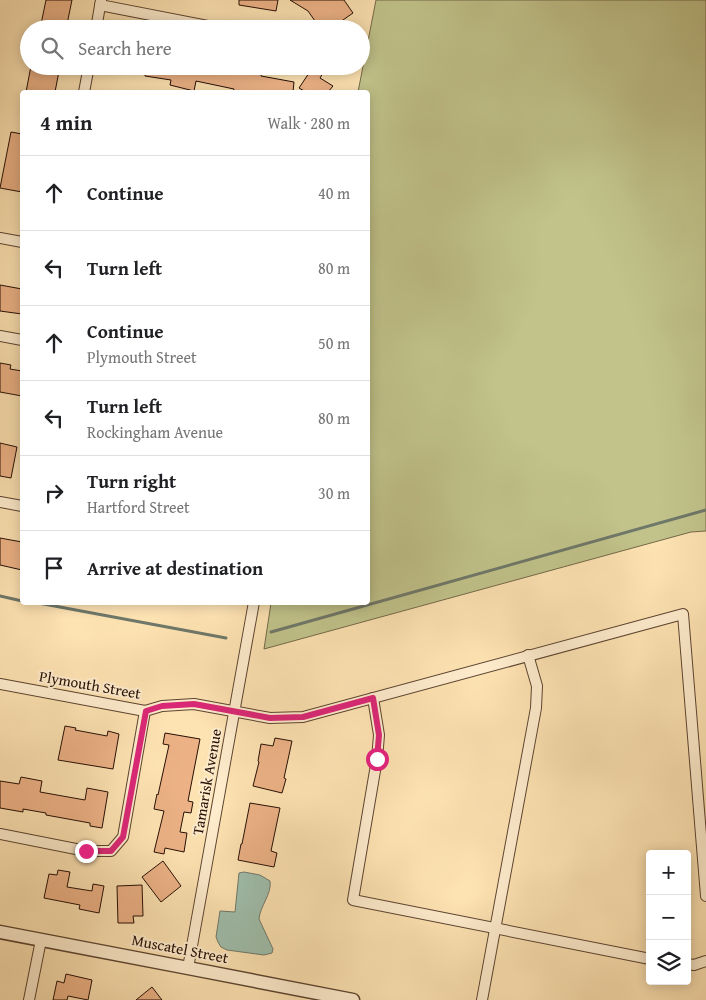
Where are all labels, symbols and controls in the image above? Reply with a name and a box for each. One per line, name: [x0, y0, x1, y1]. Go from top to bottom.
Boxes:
search box: [20, 20, 370, 75]
icon: search: [38, 34, 66, 62]
text: Search here: [78, 34, 172, 62]
text: 4 min: [40, 107, 92, 138]
text: Walk · 280 m: [267, 111, 350, 135]
icon: ahead: [40, 179, 68, 207]
text: Continue: [87, 179, 164, 207]
text: 40 m: [318, 181, 350, 205]
icon: left: [40, 254, 68, 282]
text: Turn left: [87, 254, 162, 282]
text: 80 m: [318, 256, 350, 280]
text: Continue: [87, 317, 164, 345]
icon: ahead: [40, 329, 68, 357]
text: 50 m: [318, 331, 350, 355]
text: Plymouth Street: [87, 345, 197, 369]
text: Turn left: [87, 392, 162, 420]
icon: left: [40, 404, 68, 432]
text: 80 m: [318, 406, 350, 430]
text: Rockingham Avenue: [87, 420, 223, 444]
text: Turn right: [87, 467, 176, 495]
icon: right: [40, 479, 68, 507]
text: 30 m: [318, 481, 350, 505]
text: Hartford Street: [87, 495, 190, 519]
icon: arrive: [40, 554, 68, 582]
text: Arrive at destination: [87, 554, 263, 582]
street label: Plymouth Street: [38, 665, 143, 704]
street label: Tamarisk Avenue: [187, 727, 226, 837]
route start: [366, 748, 389, 771]
route end: [75, 840, 98, 863]
map controls: [646, 850, 691, 985]
button: +: [646, 850, 691, 895]
button: −: [646, 895, 691, 940]
street label: Muscatel Street: [130, 929, 231, 968]
button: layers: [646, 940, 691, 985]

